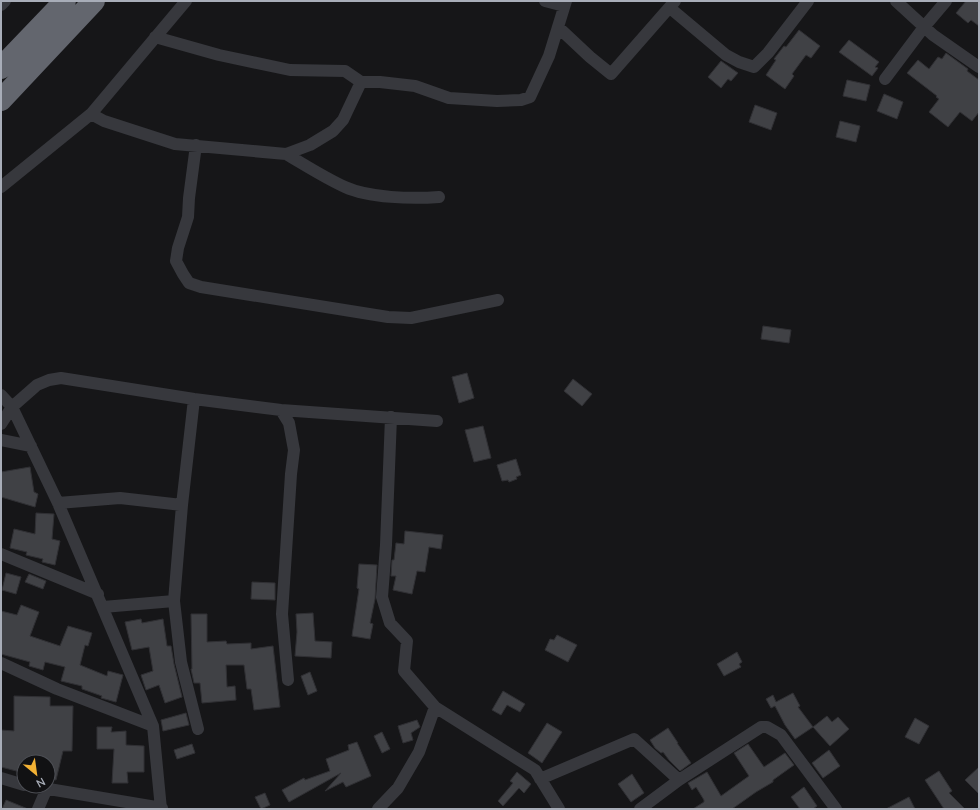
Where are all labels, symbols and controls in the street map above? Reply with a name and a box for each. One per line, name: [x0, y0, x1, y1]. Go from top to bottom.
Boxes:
north arrow: [16, 754, 56, 794]
text: N: [33, 774, 48, 791]

